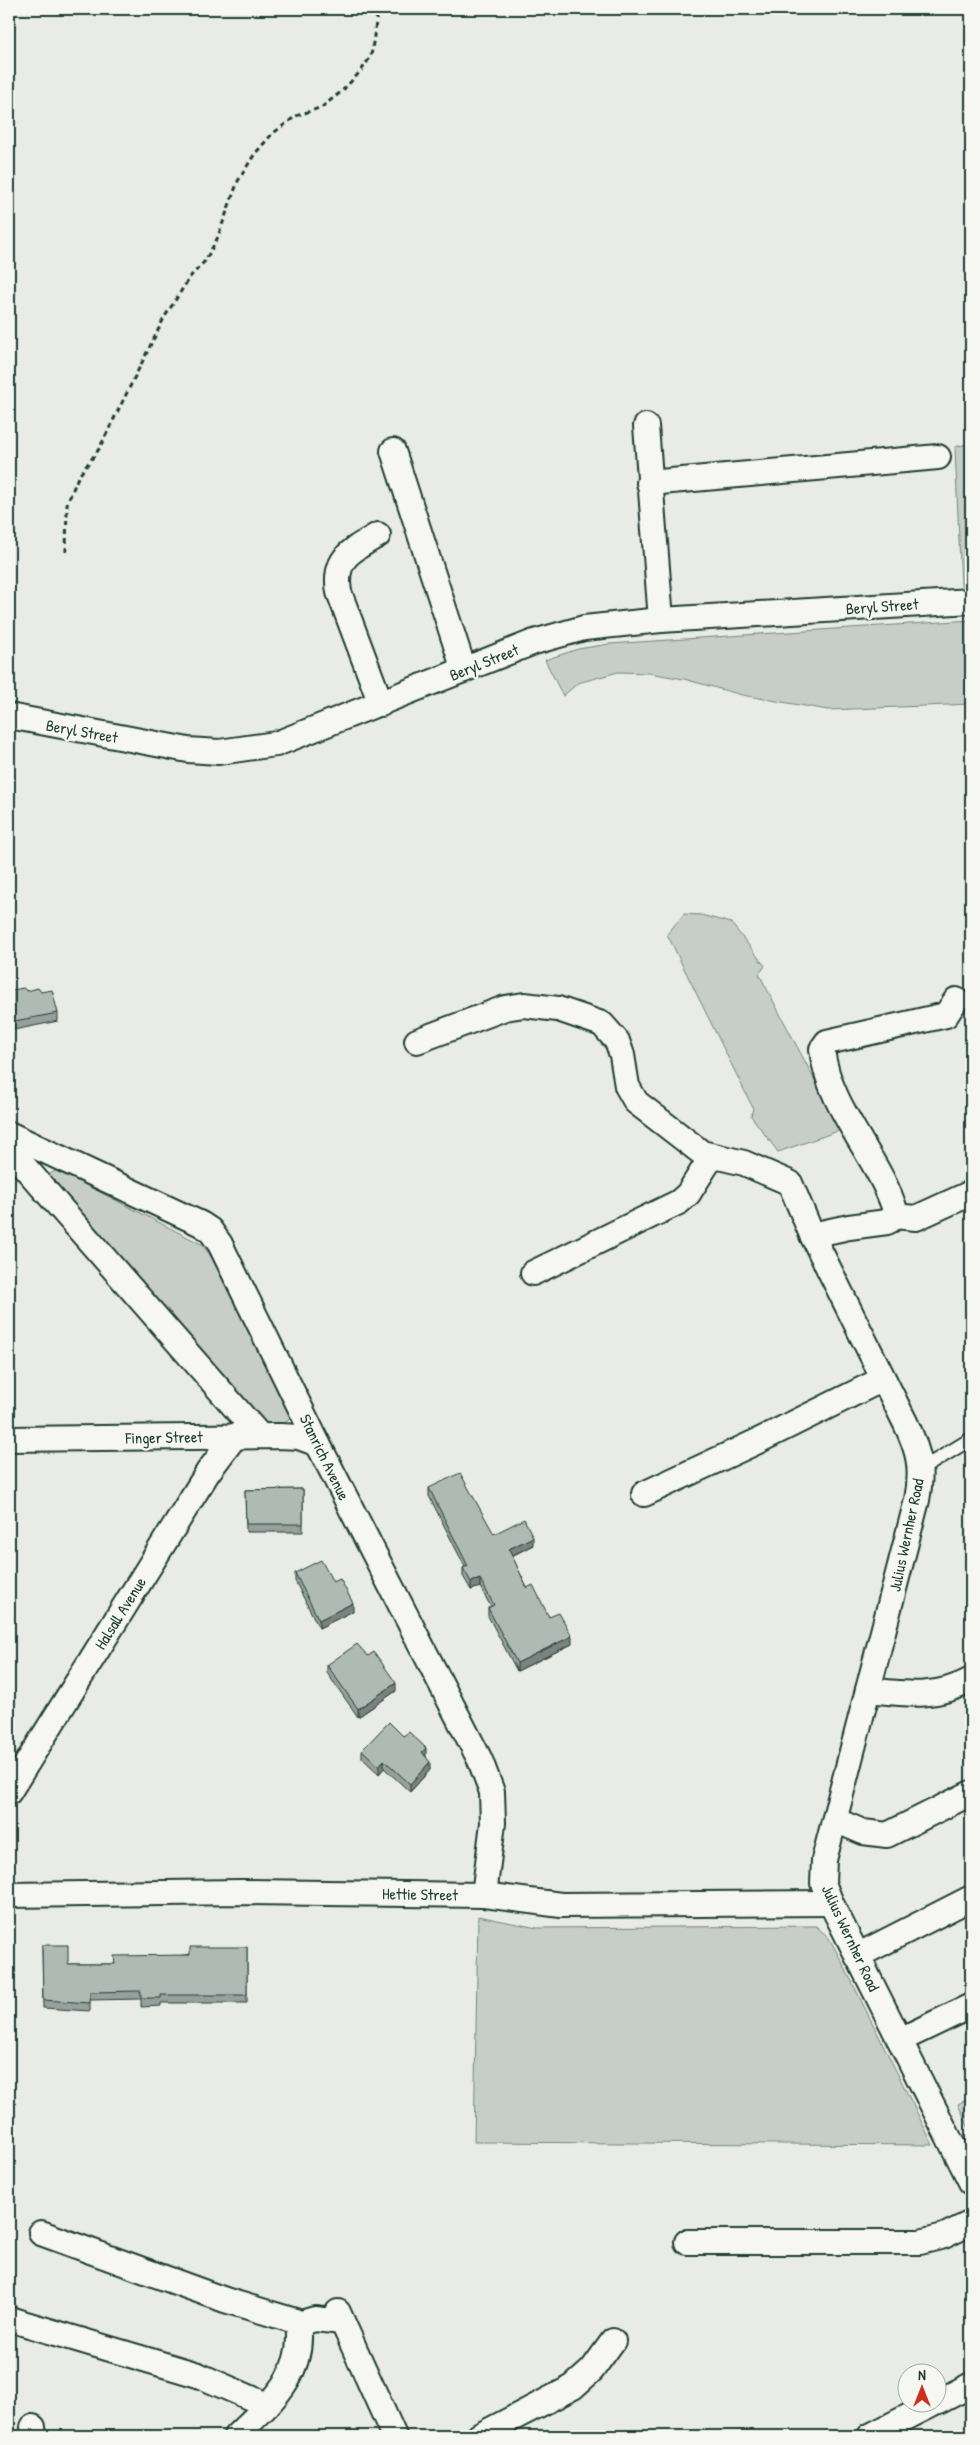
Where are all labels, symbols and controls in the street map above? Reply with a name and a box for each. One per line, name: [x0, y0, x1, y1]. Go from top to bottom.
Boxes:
street label: Beryl Street: [845, 592, 919, 620]
street label: Beryl Street: [446, 638, 522, 686]
street label: Beryl Street: [44, 714, 120, 748]
street label: Stanrich Avenue: [295, 1410, 356, 1504]
street label: Finger Street: [124, 1425, 203, 1449]
street label: Julius Wernher Road: [883, 1476, 929, 1594]
street label: Halsall Avenue: [89, 1572, 151, 1653]
street label: Julius Wernher Road: [817, 1881, 885, 1995]
street label: Hettie Street: [382, 1882, 459, 1906]
north arrow: [898, 2362, 948, 2412]
text: N: [918, 2365, 926, 2384]

